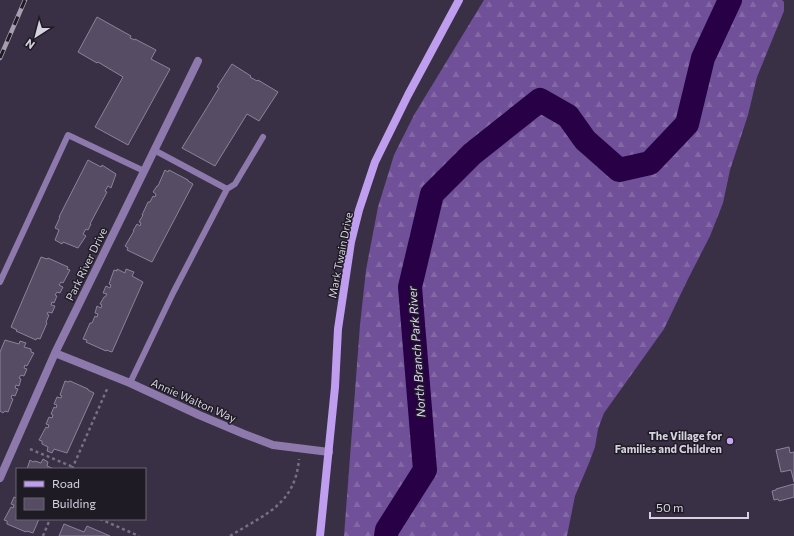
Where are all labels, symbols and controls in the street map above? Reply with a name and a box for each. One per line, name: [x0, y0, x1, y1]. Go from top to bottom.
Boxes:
north arrow: [16, 16, 56, 56]
text: N: [23, 37, 37, 52]
street label: Mark Twain Drive: [325, 211, 355, 299]
street label: Park River Drive: [63, 225, 109, 303]
water label: North Branch Park River: [404, 285, 428, 418]
street label: Annie Walton Way: [150, 375, 239, 425]
place label: The Village for Families and Children: [615, 429, 722, 455]
marker: The Village for Families and Children: [725, 436, 735, 446]
legend: [16, 468, 146, 520]
text: Road: [52, 476, 80, 490]
scale bar: [650, 494, 748, 520]
text: Building: [52, 496, 96, 510]
text: 50 m: [656, 500, 684, 514]

